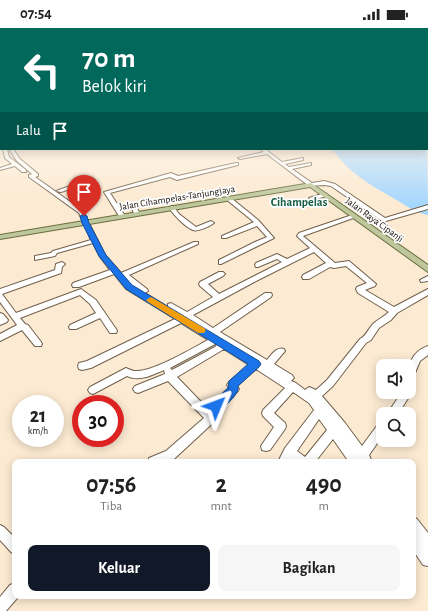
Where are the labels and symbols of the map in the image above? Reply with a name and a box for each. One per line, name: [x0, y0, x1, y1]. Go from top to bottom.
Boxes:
pin: [67, 175, 101, 216]
street label: Jalan Cihampelas-Tanjungjaya: [119, 184, 236, 212]
street label: Jalan Raya Cipanji: [344, 195, 405, 244]
district label: Cihampelas: [271, 196, 328, 208]
position arrow: [195, 385, 237, 427]
speed limit sign: 30: [72, 395, 124, 447]

